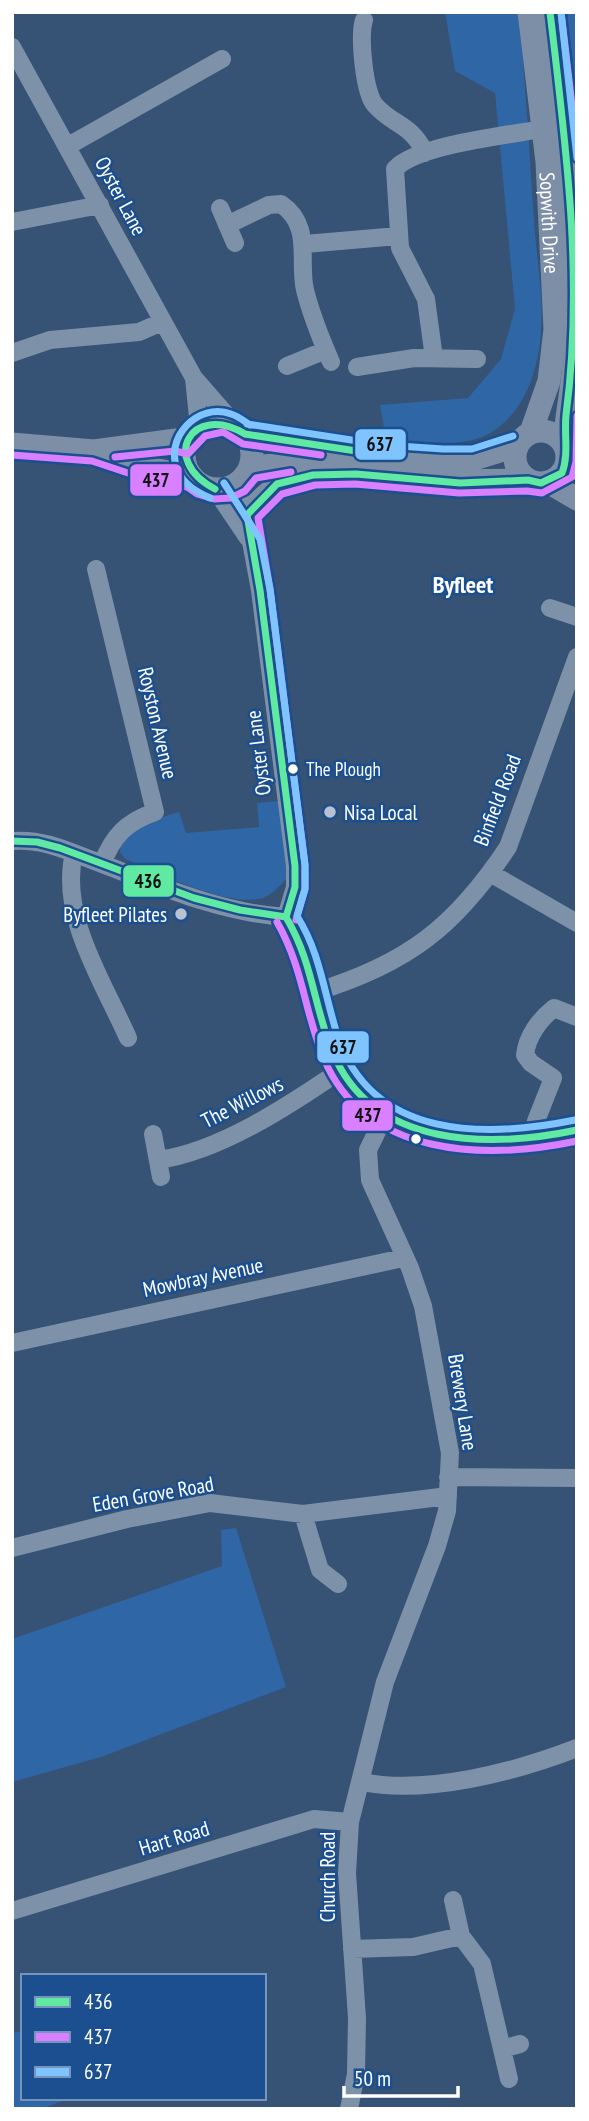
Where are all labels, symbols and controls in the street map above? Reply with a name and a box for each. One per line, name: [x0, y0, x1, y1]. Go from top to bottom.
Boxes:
street label: Oyster Lane: [89, 152, 153, 240]
street label: Sopwith Drive: [534, 171, 566, 274]
line badge: 637: [354, 428, 407, 461]
text: 637: [366, 432, 394, 456]
line badge: 437: [129, 463, 183, 497]
text: 437: [142, 468, 170, 492]
district label: Byfleet: [433, 569, 493, 600]
street label: Royston Avenue: [132, 664, 184, 782]
street label: Oyster Lane: [239, 709, 277, 797]
street label: Binfield Road: [467, 750, 527, 850]
place label: The Plough: [306, 757, 381, 781]
marker: The Plough: [286, 762, 300, 776]
place label: Nisa Local: [344, 799, 418, 826]
marker: Nisa Local: [322, 804, 338, 820]
line badge: 436: [122, 864, 175, 898]
text: 436: [134, 869, 162, 893]
place label: Byfleet Pilates: [63, 901, 167, 928]
marker: Byfleet Pilates: [173, 906, 189, 922]
line badge: 637: [316, 1030, 370, 1064]
text: 637: [329, 1035, 357, 1059]
street label: The Willows: [197, 1070, 287, 1134]
line badge: 437: [341, 1099, 394, 1132]
text: 437: [354, 1103, 382, 1127]
unlabelled marker: [409, 1132, 423, 1146]
street label: Mowbray Avenue: [140, 1251, 266, 1303]
street label: Brewery Lane: [442, 1352, 484, 1452]
street label: Eden Grove Road: [90, 1470, 216, 1518]
street label: Hart Road: [136, 1815, 212, 1861]
street label: Church Road: [314, 1832, 341, 1922]
legend: [21, 1974, 266, 2100]
text: 436: [84, 1988, 112, 2015]
text: 437: [84, 2023, 112, 2050]
scale bar: [344, 2054, 458, 2098]
text: 637: [84, 2058, 112, 2085]
text: 50 m: [354, 2065, 391, 2092]

